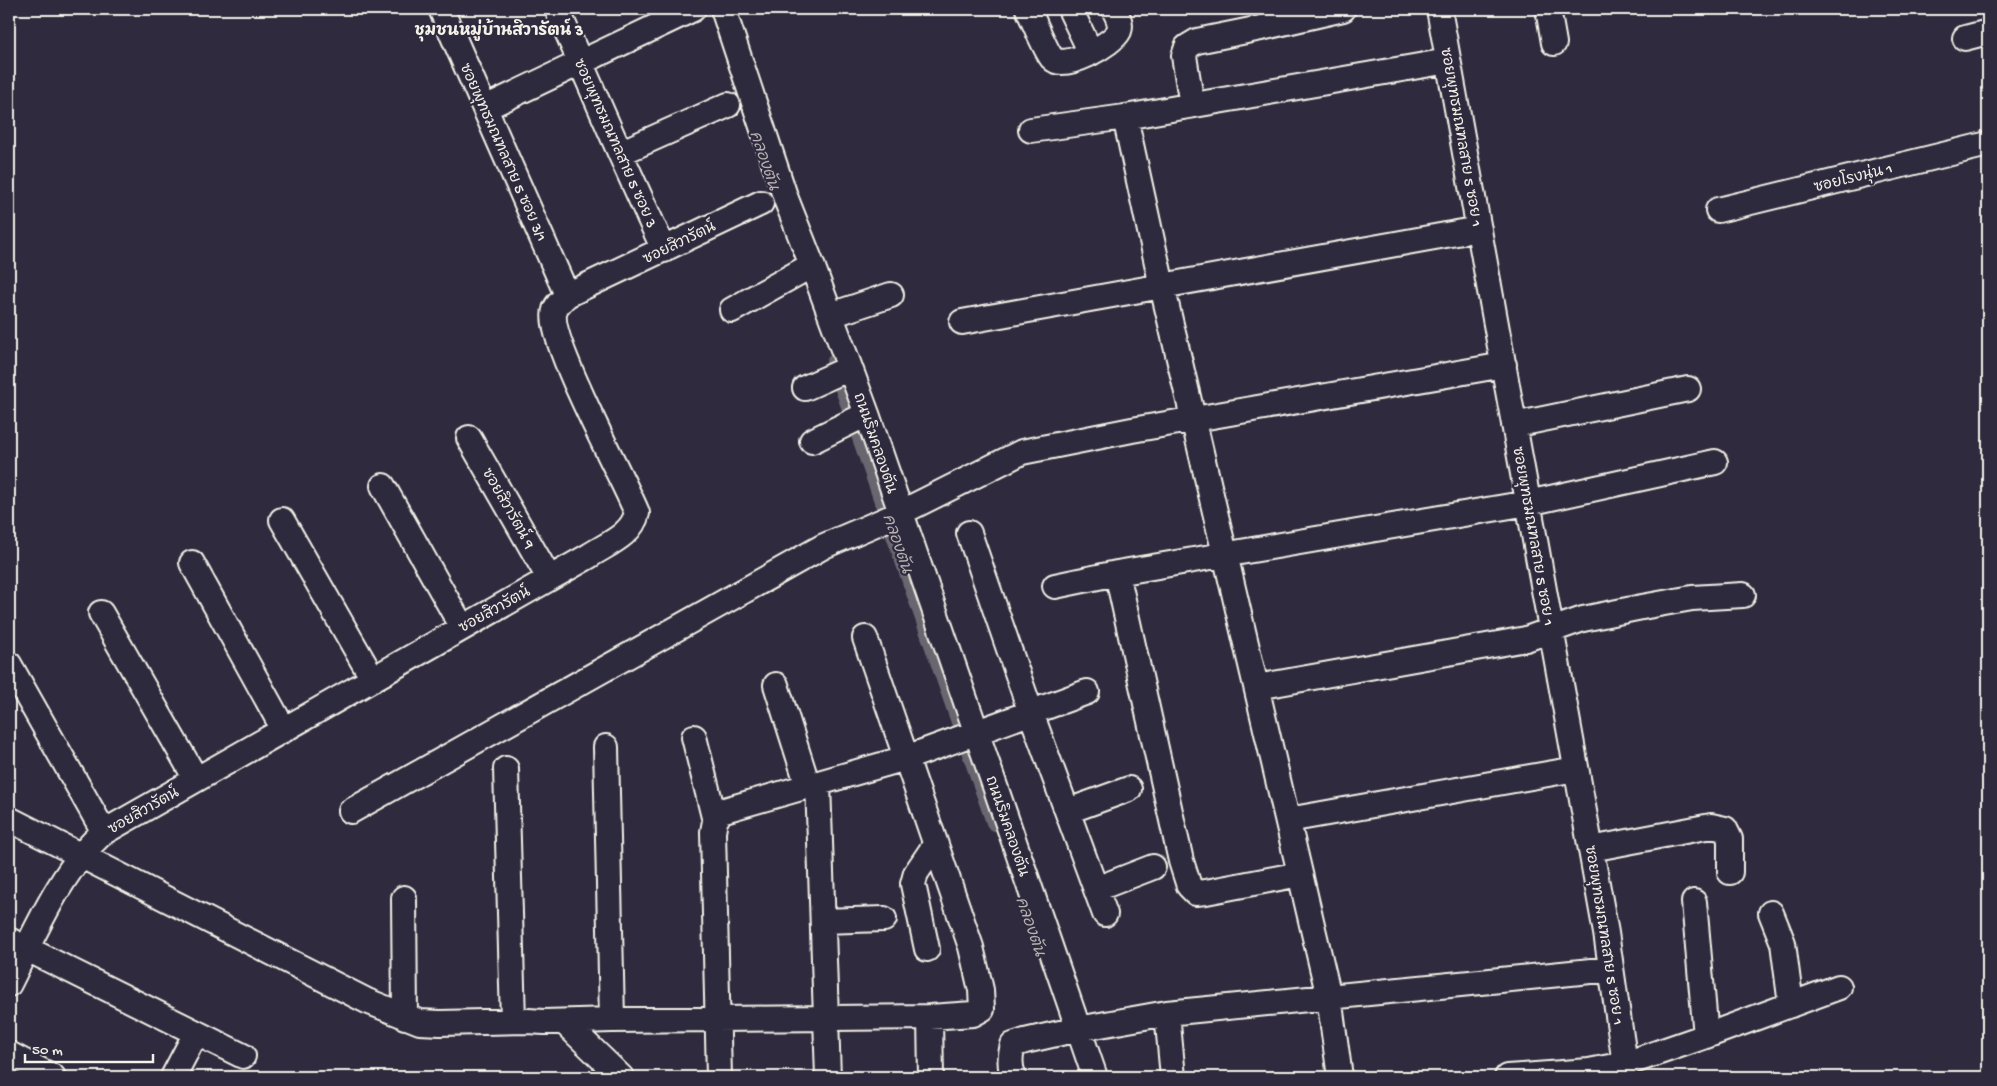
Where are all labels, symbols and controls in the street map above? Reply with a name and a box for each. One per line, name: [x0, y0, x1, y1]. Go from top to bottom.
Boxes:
district label: ชุมชนหมู่บ้านสิวารัตน์ 3: [415, 18, 583, 42]
street label: ซอยพุทธมณฑลสาย 5 ซอย 1: [1435, 46, 1485, 228]
street label: ซอยพุทธมณฑลสาย 5 ซอย 3: [569, 56, 660, 231]
street label: ซอยพุทธมณฑลสาย 5 ซอย 3/1: [455, 61, 550, 245]
water label: คลองตัน: [744, 128, 785, 194]
street label: ซอยโรงนุ่น 1: [1812, 158, 1895, 197]
street label: ซอยสิวารัตน์: [639, 216, 719, 269]
street label: ถนนริมคลองตัน: [848, 390, 902, 497]
street label: ซอยพุทธมณฑลสาย 5 ซอย 1: [1507, 445, 1557, 627]
street label: ซอยสิวารัตน์ 9: [477, 464, 540, 553]
water label: คลองตัน: [877, 511, 918, 577]
street label: ซอยสิวารัตน์: [455, 581, 534, 638]
street label: ถนนริมคลองตัน: [980, 773, 1034, 880]
street label: ซอยสิวารัตน์: [104, 782, 183, 839]
street label: ซอยพุทธมณฑลสาย 5 ซอย 1: [1580, 844, 1626, 1026]
water label: คลองตัน: [1010, 894, 1051, 960]
scale bar: [25, 1031, 152, 1063]
text: 50 m: [32, 1042, 63, 1060]

